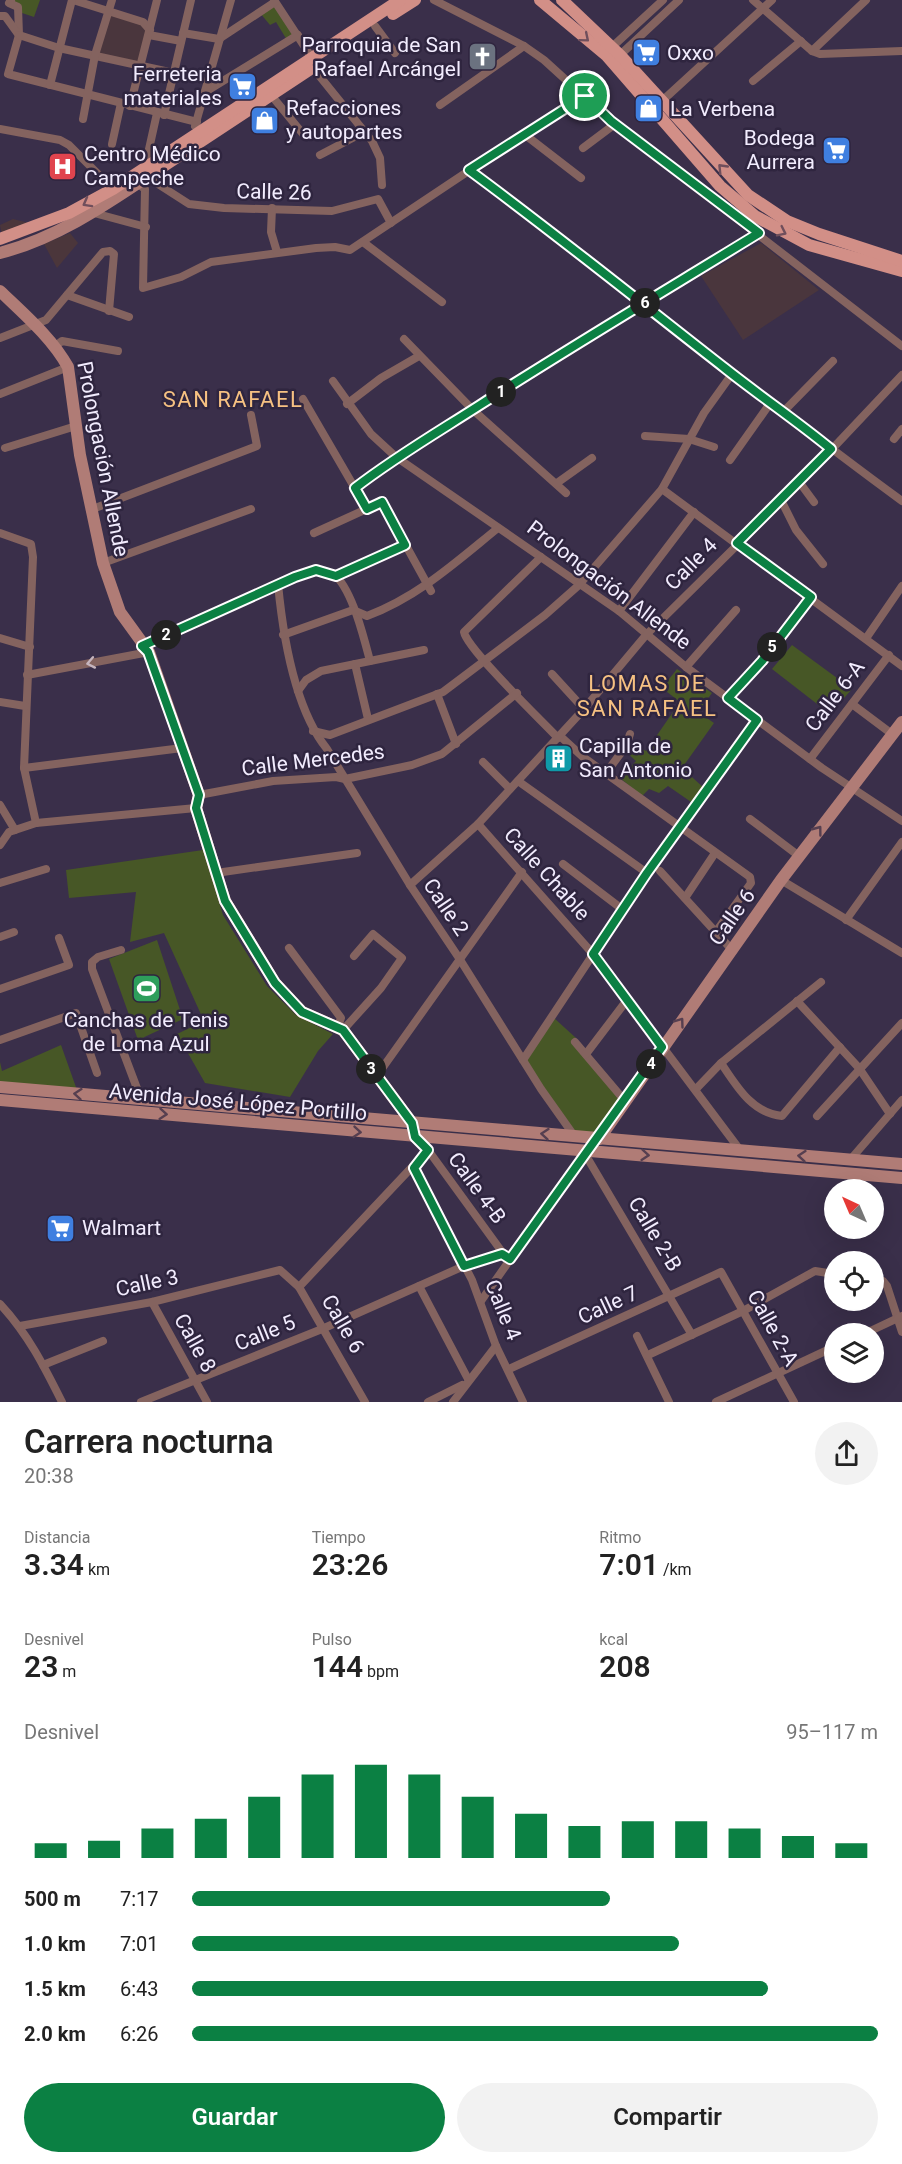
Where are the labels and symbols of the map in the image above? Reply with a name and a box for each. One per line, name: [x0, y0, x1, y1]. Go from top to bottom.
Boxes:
one-way arrow: [578, 30, 589, 41]
place label: Parroquia de San Rafael Arcángel: [302, 33, 461, 81]
supermarket icon: Oxxo: [630, 37, 662, 69]
church icon: Parroquia de San Rafael Arcángel: [466, 41, 498, 73]
place label: Oxxo: [667, 41, 714, 65]
place label: Ferreteria materiales: [123, 62, 222, 110]
supermarket icon: Ferreteria materiales: [227, 70, 259, 102]
pin: [559, 70, 610, 121]
shop icon: La Verbena: [633, 93, 665, 125]
place label: Refacciones y autopartes: [286, 96, 402, 144]
place label: La Verbena: [670, 97, 775, 121]
shop icon: Refacciones y autopartes: [249, 104, 281, 136]
place label: Bodega Aurrera: [744, 126, 815, 174]
supermarket icon: Bodega Aurrera: [820, 134, 852, 166]
place label: Centro Médico Campeche: [84, 142, 221, 190]
hospital icon: Centro Médico Campeche: [47, 150, 79, 182]
one-way arrow: [719, 165, 730, 176]
street label: Calle 26: [236, 179, 312, 205]
one-way arrow: [82, 196, 93, 207]
one-way arrow: [776, 225, 787, 236]
pin: 6: [630, 288, 660, 318]
street label: Prolongación Allende: [72, 359, 134, 559]
pin: 1: [486, 377, 516, 407]
district label: SAN RAFAEL: [163, 387, 303, 412]
street label: Prolongación Allende: [522, 516, 696, 654]
street label: Calle 4: [660, 533, 722, 595]
pin: 2: [151, 620, 181, 650]
pin: 5: [757, 632, 787, 662]
street label: Calle 6-A: [800, 655, 870, 736]
one-way arrow: [86, 656, 96, 669]
district label: LOMAS DE SAN RAFAEL: [577, 671, 717, 721]
place label: Capilla de San Antonio: [579, 734, 692, 782]
street label: Calle Mercedes: [240, 739, 386, 781]
building icon: Capilla de San Antonio: [542, 742, 574, 774]
street label: Calle Chable: [499, 823, 595, 925]
one-way arrow: [811, 825, 822, 836]
street label: Calle 2: [418, 874, 474, 940]
street label: Calle 6: [704, 884, 760, 950]
sports icon: Canchas de Tenis de Loma Azul: [130, 973, 162, 1005]
place label: Canchas de Tenis de Loma Azul: [64, 1008, 228, 1056]
one-way arrow: [673, 1018, 684, 1029]
pin: 4: [636, 1049, 666, 1079]
pin: 3: [356, 1054, 386, 1084]
street label: Avenida José López Portillo: [108, 1079, 368, 1125]
one-way arrow: [74, 1088, 83, 1101]
one-way arrow: [158, 1108, 167, 1121]
one-way arrow: [353, 1125, 362, 1138]
one-way arrow: [540, 1128, 549, 1141]
street label: Calle 4-B: [443, 1148, 511, 1228]
one-way arrow: [640, 1148, 650, 1161]
one-way arrow: [797, 1149, 806, 1162]
north arrow: [824, 1179, 884, 1239]
street label: Calle 2-B: [624, 1193, 686, 1275]
supermarket icon: Walmart: [45, 1212, 77, 1244]
place label: Walmart: [82, 1216, 161, 1240]
street label: Calle 3: [113, 1265, 181, 1301]
street label: Calle 4: [480, 1276, 526, 1344]
street label: Calle 7: [574, 1281, 642, 1329]
street label: Calle 2-A: [742, 1286, 804, 1370]
street label: Calle 6: [317, 1291, 369, 1357]
street label: Calle 8: [169, 1309, 221, 1377]
street label: Calle 5: [231, 1310, 299, 1356]

